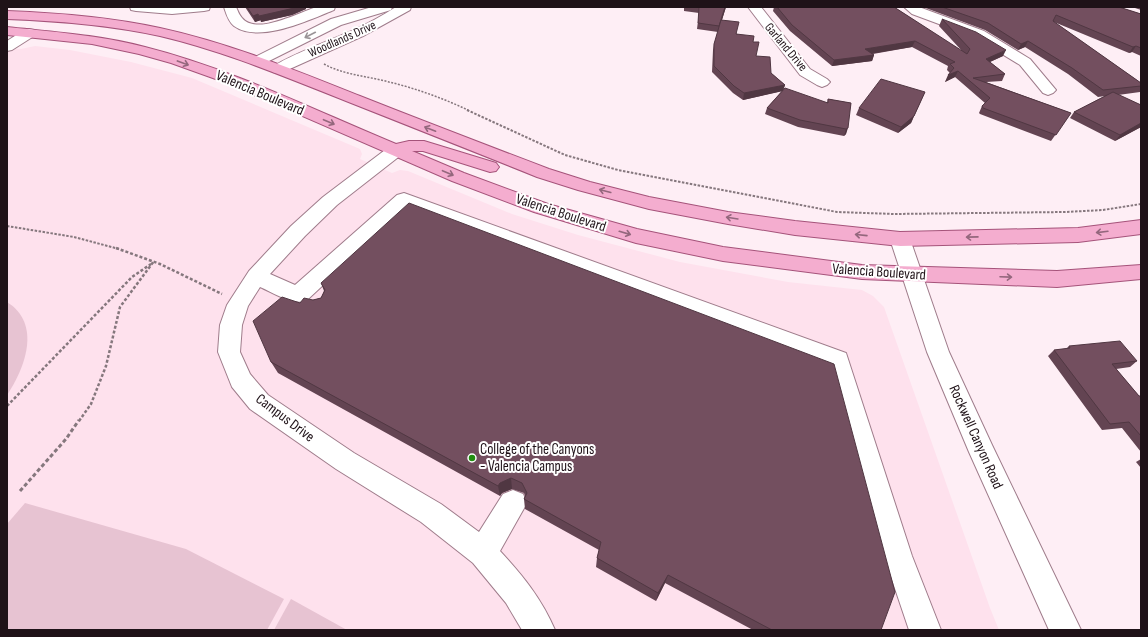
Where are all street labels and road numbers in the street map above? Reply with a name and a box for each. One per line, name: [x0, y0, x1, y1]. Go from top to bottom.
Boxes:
street label: Woodlands Drive: [306, 17, 378, 61]
street label: Garland Drive: [761, 20, 811, 74]
street label: Valencia Boulevard: [213, 66, 307, 120]
street label: Valencia Boulevard: [513, 189, 609, 237]
street label: Valencia Boulevard: [832, 259, 926, 285]
street label: Rockwell Canyon Road: [945, 382, 1007, 492]
street label: Campus Drive: [252, 390, 318, 446]

